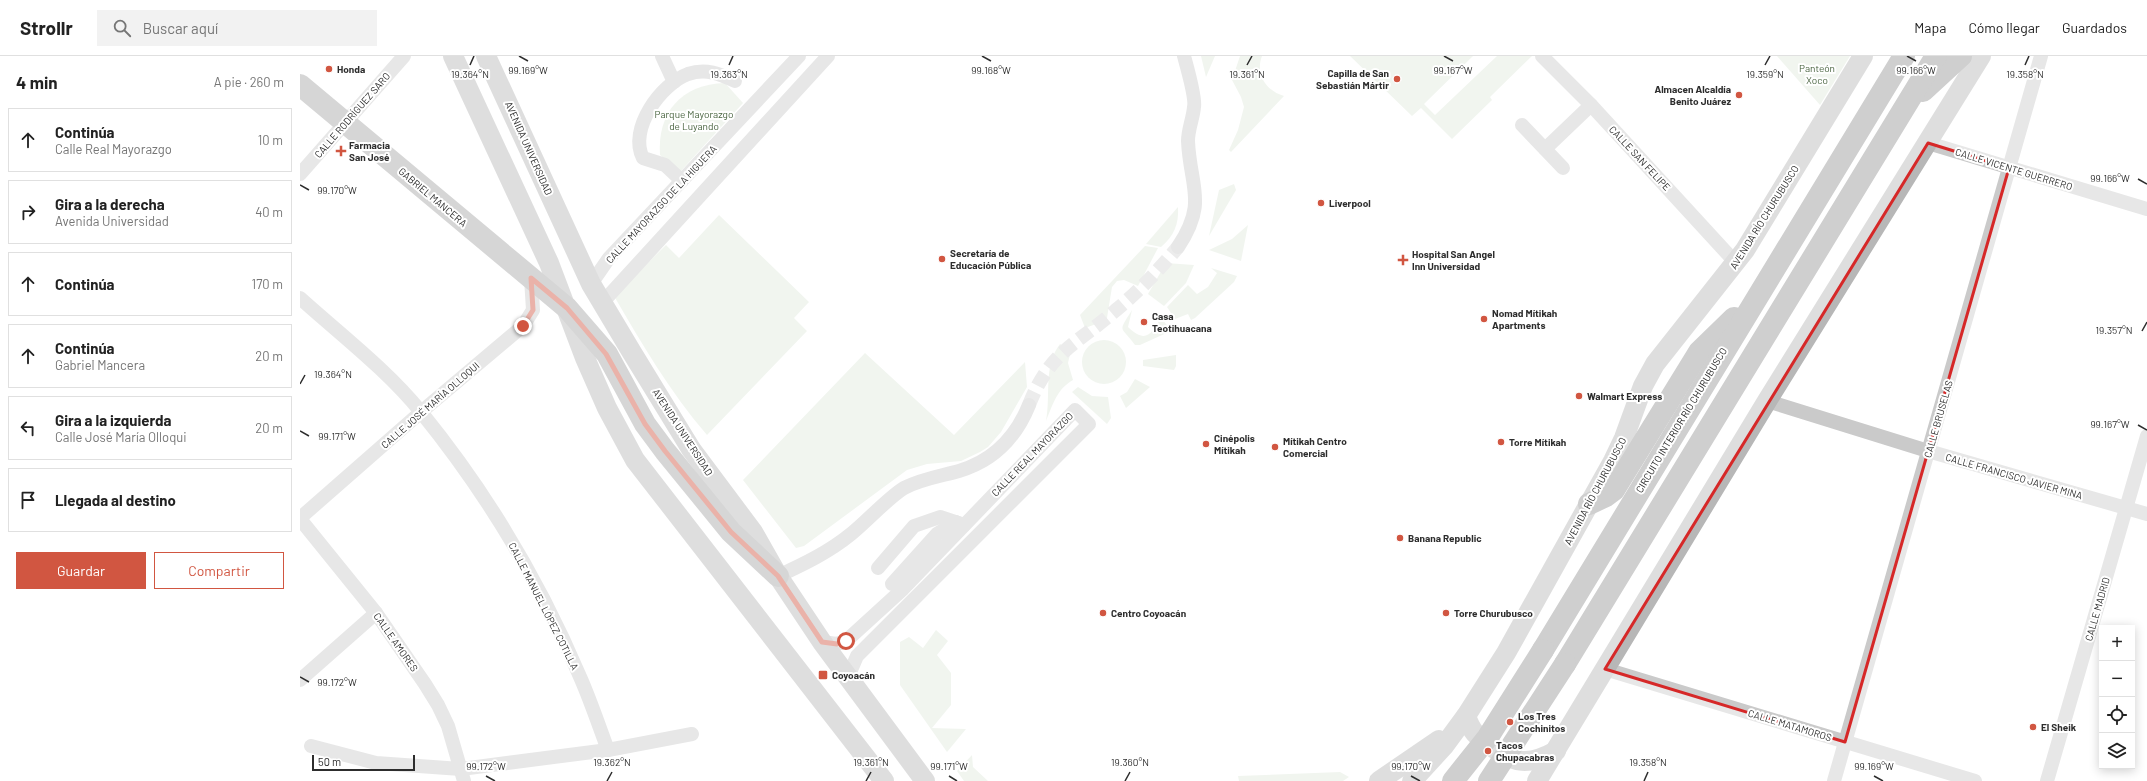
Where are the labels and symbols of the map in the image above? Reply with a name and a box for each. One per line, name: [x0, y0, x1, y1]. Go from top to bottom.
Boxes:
park label: Panteón Xoco: [1799, 62, 1835, 86]
place label: Honda: [337, 63, 365, 75]
marker: Honda: [324, 64, 334, 74]
text: 99.169°W: [508, 64, 548, 76]
text: 99.168°W: [971, 64, 1011, 76]
text: 99.167°W: [1433, 64, 1473, 76]
text: 99.166°W: [1896, 64, 1936, 76]
place label: Capilla de San Sebastián Mártir: [1316, 67, 1389, 91]
text: 19.364°N: [451, 68, 489, 80]
text: 19.363°N: [710, 68, 748, 80]
text: 19.361°N: [1229, 68, 1265, 80]
text: 19.359°N: [1746, 68, 1784, 80]
text: 19.358°N: [2006, 68, 2044, 80]
street label: CALLE RODRÍGUEZ SARO: [312, 70, 392, 160]
marker: Capilla de San Sebastián Mártir: [1392, 74, 1402, 84]
place label: Almacen Alcaldía Benito Juárez: [1654, 83, 1731, 107]
marker: Almacen Alcaldía Benito Juárez: [1734, 90, 1744, 100]
street label: AVENIDA UNIVERSIDAD: [503, 99, 555, 197]
park label: Parque Mayorazgo de Luyando: [655, 108, 733, 132]
street label: CALLE SAN FELIPE: [1607, 123, 1673, 193]
place label: Farmacia San José: [349, 139, 390, 163]
street label: CALLE MAYORAZGO DE LA HIGUERA: [603, 142, 719, 266]
street label: CALLE VICENTE GUERRERO: [1954, 145, 2074, 193]
marker: Farmacia San José: [336, 146, 346, 156]
street label: AVENIDA RÍO CHURUBUSCO: [1727, 163, 1801, 271]
street label: GABRIEL MANCERA: [396, 165, 470, 229]
text: 99.166°W: [2090, 172, 2130, 184]
text: 99.170°W: [317, 184, 357, 196]
place label: Liverpool: [1329, 197, 1371, 209]
marker: Liverpool: [1316, 198, 1326, 208]
place label: Secretaría de Educación Pública: [950, 247, 1031, 271]
place label: Hospital San Angel Inn Universidad: [1412, 248, 1495, 272]
marker: Secretaría de Educación Pública: [937, 254, 947, 264]
marker: Hospital San Angel Inn Universidad: [1397, 254, 1409, 266]
place label: Nomad Mítikah Apartments: [1492, 307, 1557, 331]
place label: Casa Teotihuacana: [1152, 310, 1212, 334]
marker: Nomad Mítikah Apartments: [1479, 314, 1489, 324]
route end: [514, 317, 532, 335]
marker: Casa Teotihuacana: [1139, 317, 1149, 327]
text: 19.357°N: [2095, 324, 2133, 336]
street label: CIRCUITO INTERIOR RÍO CHURUBUSCO: [1633, 345, 1729, 495]
street label: CALLE JOSÉ MARÍA OLLOQUI: [379, 359, 481, 451]
text: 19.364°N: [314, 368, 352, 380]
street label: CALLE BRUSELAS: [1921, 379, 1955, 459]
street label: AVENIDA UNIVERSIDAD: [650, 386, 716, 478]
place label: Walmart Express: [1587, 390, 1662, 402]
marker: Walmart Express: [1574, 391, 1584, 401]
street label: CALLE REAL MAYORAZGO: [989, 409, 1075, 499]
text: 99.167°W: [2090, 418, 2130, 430]
text: 99.171°W: [318, 430, 356, 442]
place label: Cinépolis Mítikah: [1214, 432, 1255, 456]
place label: Mítikah Centro Comercial: [1283, 435, 1347, 459]
street label: AVENIDA RÍO CHURUBUSCO: [1561, 435, 1629, 547]
place label: Torre Mítikah: [1509, 436, 1566, 448]
marker: Torre Mítikah: [1496, 437, 1506, 447]
marker: Cinépolis Mítikah: [1201, 439, 1211, 449]
marker: Mítikah Centro Comercial: [1270, 442, 1280, 452]
street label: CALLE FRANCISCO JAVIER MINA: [1944, 451, 2084, 501]
place label: Banana Republic: [1408, 532, 1482, 544]
marker: Banana Republic: [1395, 533, 1405, 543]
street label: CALLE MANUEL LÓPEZ COTILLA: [507, 540, 581, 672]
street label: CALLE MADRID: [2082, 576, 2112, 642]
place label: Centro Coyoacán: [1111, 607, 1186, 619]
place label: Torre Churubusco: [1454, 607, 1533, 619]
marker: Centro Coyoacán: [1098, 608, 1108, 618]
marker: Torre Churubusco: [1441, 608, 1451, 618]
street label: CALLE AMORES: [371, 610, 421, 674]
route start: [837, 632, 855, 650]
marker: Coyoacán: [817, 669, 829, 681]
place label: Coyoacán: [832, 669, 875, 681]
text: 99.172°W: [317, 676, 357, 688]
street label: CALLE MATAMOROS: [1747, 707, 1833, 743]
place label: Los Tres Cochinitos: [1518, 710, 1565, 734]
marker: Los Tres Cochinitos: [1505, 717, 1515, 727]
place label: El Sheik: [2041, 721, 2077, 733]
marker: El Sheik: [2028, 722, 2038, 732]
place label: Tacos Chupacabras: [1496, 739, 1554, 763]
marker: Tacos Chupacabras: [1483, 746, 1493, 756]
scale bar: [312, 753, 415, 772]
text: 19.362°N: [593, 756, 631, 768]
text: 19.361°N: [853, 756, 889, 768]
text: 19.360°N: [1111, 756, 1149, 768]
text: 19.358°N: [1629, 756, 1667, 768]
text: 99.172°W: [466, 760, 506, 772]
text: 99.171°W: [930, 760, 968, 772]
text: 99.170°W: [1391, 760, 1431, 772]
text: 99.169°W: [1854, 760, 1894, 772]

